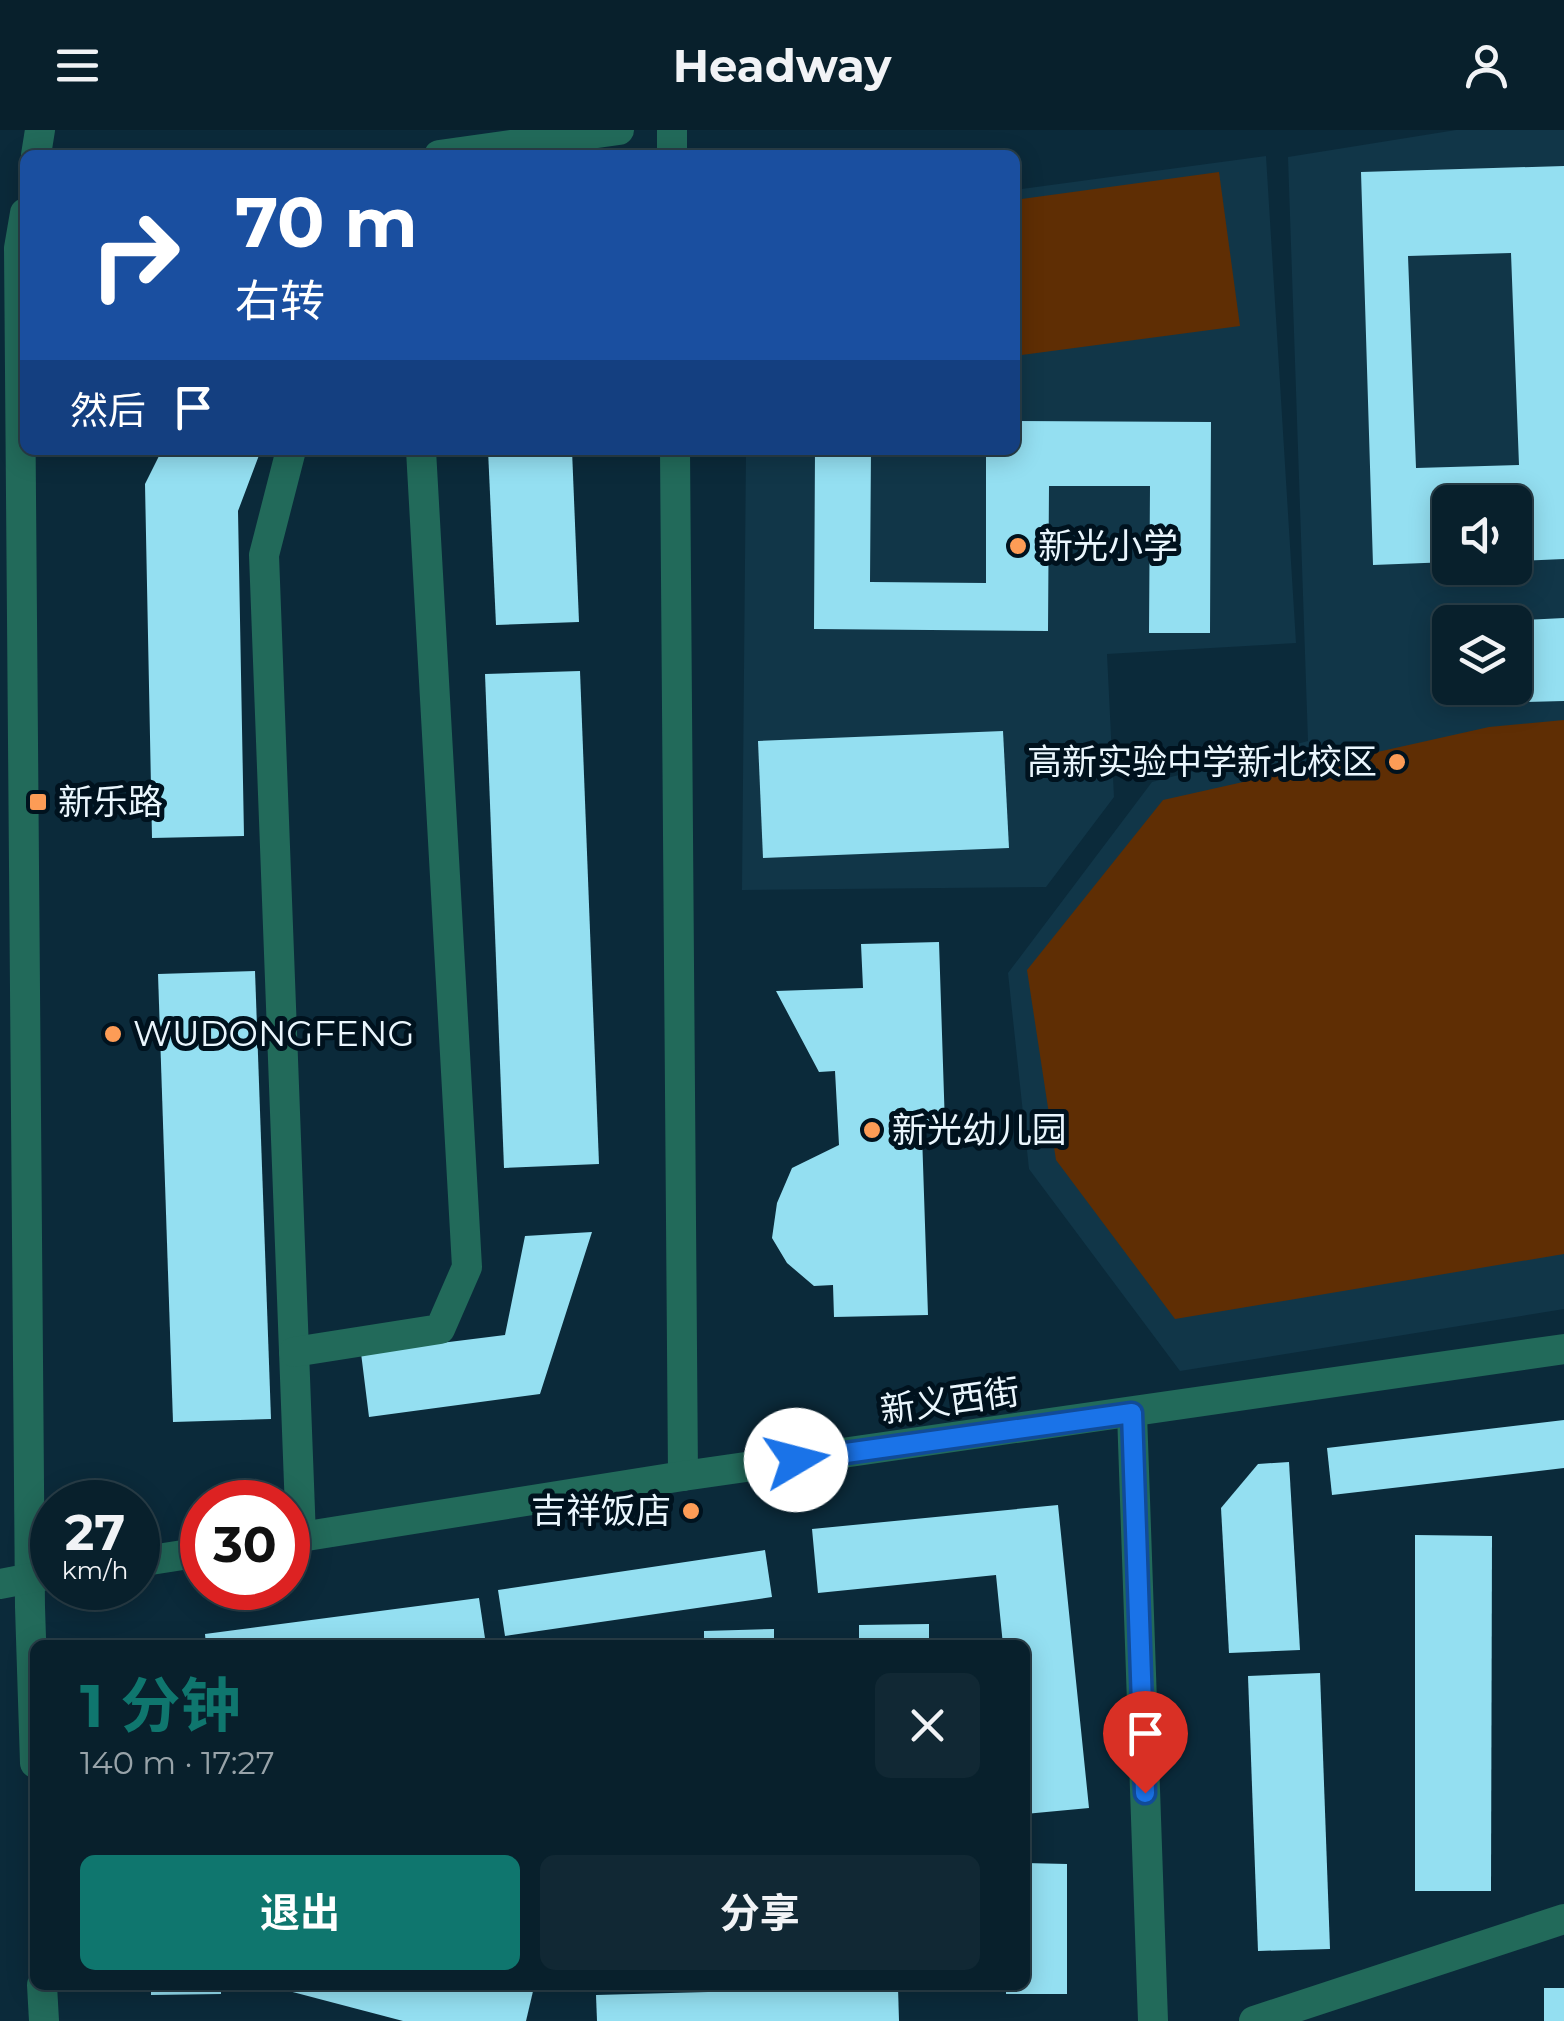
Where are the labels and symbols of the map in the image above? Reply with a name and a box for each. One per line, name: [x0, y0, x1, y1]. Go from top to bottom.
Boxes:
place label: 新光小学: [1038, 524, 1178, 567]
marker: 新光小学: [1007, 535, 1029, 557]
place label: 高新实验中学新北校区: [1027, 740, 1377, 783]
marker: 高新实验中学新北校区: [1386, 751, 1408, 773]
place label: 新乐路: [58, 780, 163, 823]
marker: 新乐路: [27, 791, 49, 813]
place label: WUDONGFENG: [133, 1012, 414, 1055]
marker: WUDONGFENG: [102, 1023, 124, 1045]
place label: 新光幼儿园: [892, 1108, 1067, 1151]
marker: 新光幼儿园: [861, 1119, 883, 1141]
street label: 新义西街: [878, 1369, 1022, 1432]
position arrow: [744, 1408, 848, 1512]
speed limit sign: 30: [180, 1480, 310, 1610]
place label: 吉祥饭店: [531, 1489, 671, 1532]
marker: 吉祥饭店: [680, 1500, 702, 1522]
pin: [1103, 1691, 1188, 1794]

